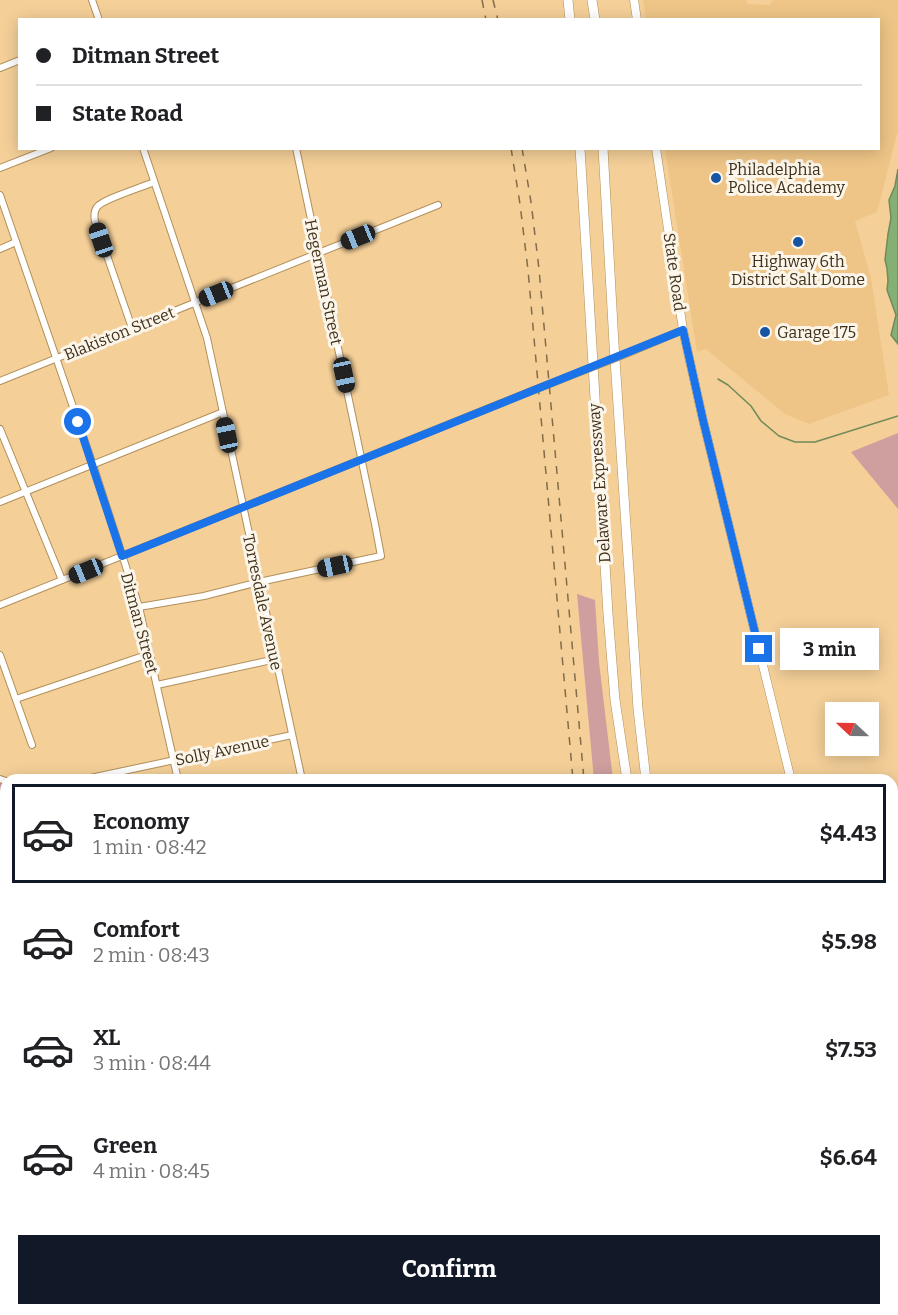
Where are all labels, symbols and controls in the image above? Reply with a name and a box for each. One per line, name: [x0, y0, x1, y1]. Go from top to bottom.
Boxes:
text: Ditman Street: [72, 42, 219, 69]
text: State Road: [72, 100, 183, 127]
place label: Philadelphia Police Academy: [728, 160, 845, 197]
marker: Philadelphia Police Academy: [709, 171, 723, 185]
street label: Hegerman Street: [301, 217, 346, 347]
car: [87, 220, 115, 260]
car: [338, 222, 378, 252]
street label: State Road: [660, 232, 689, 313]
marker: Highway 6th District Salt Dome: [791, 235, 805, 249]
place label: Highway 6th District Salt Dome: [731, 252, 865, 289]
car: [196, 279, 236, 309]
street label: Blakiston Street: [61, 303, 178, 364]
place label: Garage 175: [777, 323, 856, 342]
marker: Garage 175: [758, 325, 772, 339]
car: [331, 356, 357, 394]
street label: Delaware Expressway: [584, 402, 615, 563]
route start: [64, 408, 91, 435]
car: [214, 416, 240, 454]
street label: Torresdale Avenue: [239, 532, 286, 672]
car: [316, 553, 354, 579]
car: [66, 556, 106, 586]
street label: Ditman Street: [117, 570, 162, 676]
callout: 3 min: [780, 628, 879, 670]
route end: [745, 635, 772, 662]
text: 3 min: [803, 637, 856, 661]
north arrow: [825, 702, 879, 756]
map controls: [825, 702, 879, 756]
street label: Solly Avenue: [173, 731, 271, 770]
icon: car: [21, 807, 75, 861]
text: Economy: [93, 808, 189, 835]
text: $4.43: [819, 820, 877, 847]
text: 1 min · 08:42: [93, 835, 207, 859]
icon: car: [21, 915, 75, 969]
text: Comfort: [93, 916, 180, 943]
text: $5.98: [821, 928, 877, 955]
text: 2 min · 08:43: [93, 943, 210, 967]
icon: car: [21, 1023, 75, 1077]
text: XL: [93, 1024, 120, 1051]
text: $7.53: [825, 1036, 877, 1063]
text: 3 min · 08:44: [93, 1051, 211, 1075]
icon: car: [21, 1131, 75, 1185]
text: Green: [93, 1132, 157, 1159]
text: $6.64: [819, 1144, 877, 1171]
text: 4 min · 08:45: [93, 1159, 210, 1183]
button: Confirm: [18, 1235, 880, 1304]

